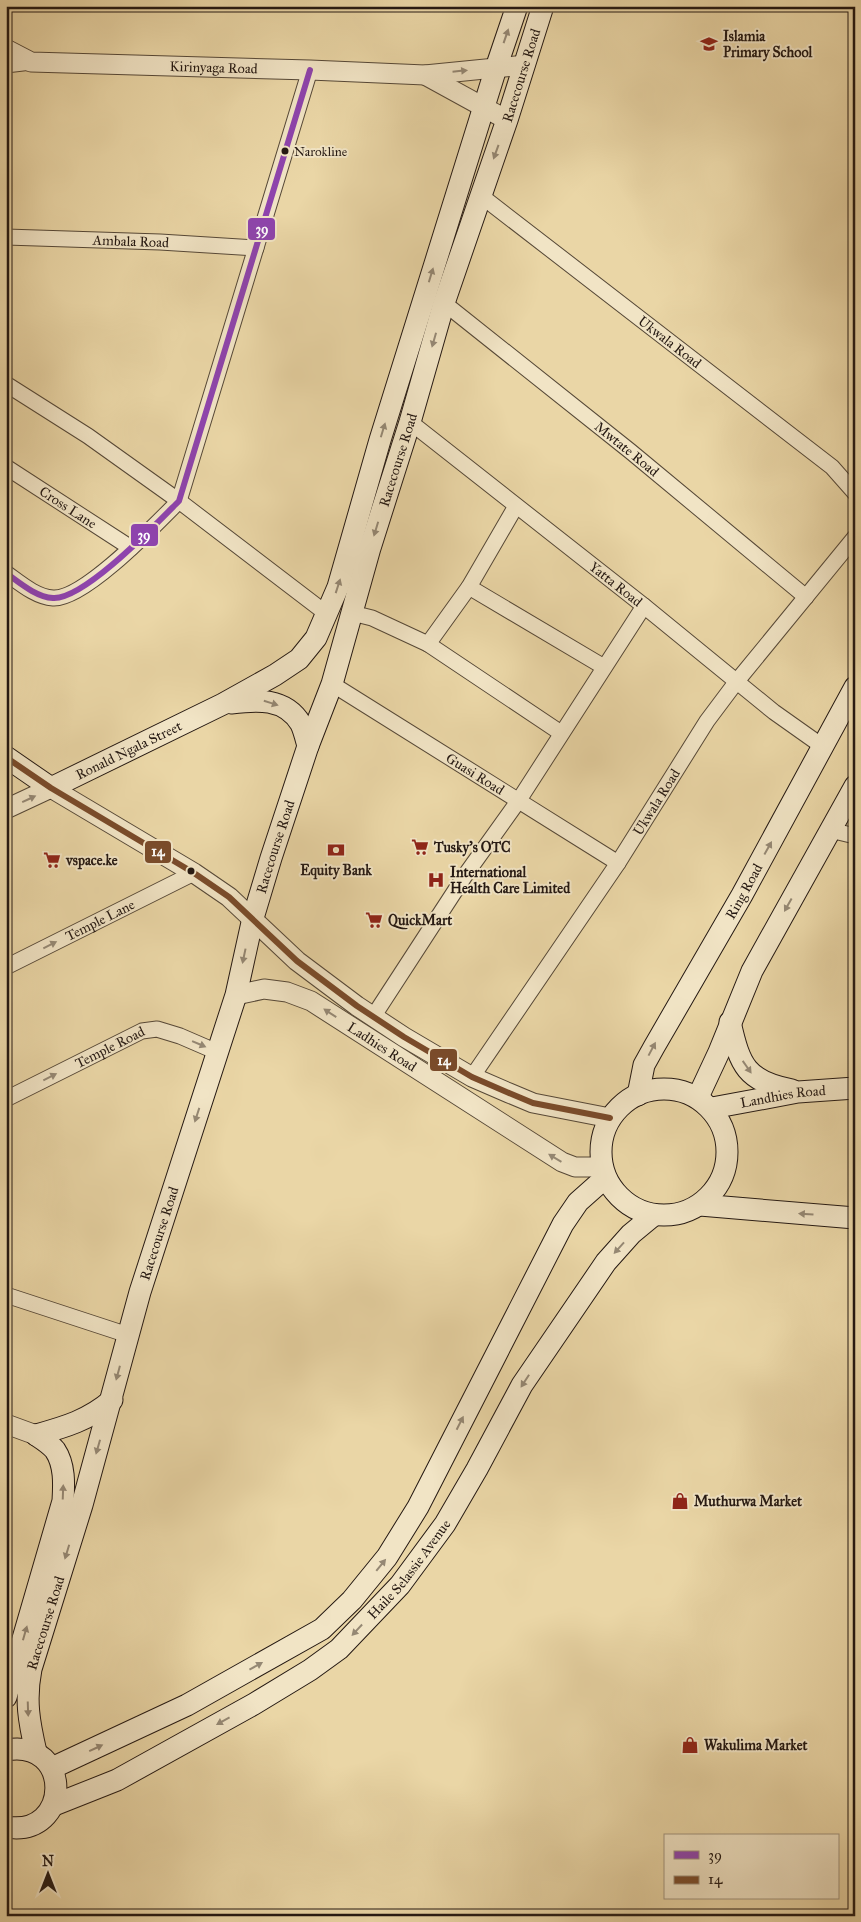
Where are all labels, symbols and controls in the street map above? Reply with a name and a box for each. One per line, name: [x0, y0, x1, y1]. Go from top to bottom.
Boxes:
street label: Racecourse Road: [499, 27, 544, 124]
place label: Islamia Primary School: [723, 28, 813, 62]
one-way arrow: [503, 29, 511, 44]
school or university icon: Islamia Primary School: [699, 34, 719, 54]
street label: Kirinyaga Road: [170, 58, 258, 77]
one-way arrow: [453, 67, 469, 75]
place label: Narokline: [294, 144, 348, 160]
one-way arrow: [492, 145, 499, 160]
marker: Narokline: [280, 146, 290, 156]
line badge: 39: [247, 217, 276, 241]
text: 39: [255, 221, 269, 239]
street label: Ambala Road: [91, 232, 170, 252]
one-way arrow: [428, 267, 436, 282]
street label: Ukwala Road: [635, 312, 705, 372]
one-way arrow: [429, 333, 437, 348]
street label: Racecourse Road: [376, 411, 421, 509]
street label: Mwtate Road: [591, 418, 662, 480]
one-way arrow: [380, 422, 388, 437]
street label: Cross Lane: [36, 483, 100, 533]
one-way arrow: [371, 521, 379, 536]
line badge: 39: [130, 523, 159, 547]
text: 39: [137, 527, 151, 545]
street label: Yatta Road: [586, 558, 646, 610]
one-way arrow: [334, 578, 342, 593]
one-way arrow: [264, 700, 279, 708]
street label: Ronald Ngala Street: [73, 717, 185, 784]
street label: Guasi Road: [443, 750, 507, 799]
street label: Ukwala Road: [629, 766, 684, 839]
one-way arrow: [22, 794, 36, 802]
street label: Racecourse Road: [253, 798, 299, 896]
supermarket icon: Tusky's OTC: [410, 837, 430, 857]
place label: Tusky's OTC: [433, 839, 511, 857]
line badge: 14: [144, 840, 172, 864]
bank icon: Equity Bank: [326, 840, 346, 860]
one-way arrow: [764, 840, 772, 855]
text: 14: [151, 843, 166, 861]
supermarket icon: vspace.ke: [42, 850, 62, 870]
place label: vspace.ke: [65, 852, 118, 870]
street label: Ring Road: [722, 861, 766, 922]
place label: Equity Bank: [300, 862, 372, 880]
place label: International Health Care Limited: [450, 864, 571, 897]
unlabelled marker: [186, 866, 196, 876]
hospital icon: International Health Care Limited: [426, 870, 446, 890]
street label: Temple Lane: [63, 896, 138, 945]
one-way arrow: [784, 897, 792, 912]
supermarket icon: QuickMart: [364, 910, 384, 930]
place label: QuickMart: [388, 912, 452, 930]
one-way arrow: [43, 941, 57, 949]
one-way arrow: [240, 949, 248, 964]
one-way arrow: [323, 1009, 336, 1018]
street label: Ladhies Road: [344, 1019, 420, 1075]
street label: Temple Road: [72, 1023, 148, 1072]
one-way arrow: [192, 1040, 206, 1048]
one-way arrow: [648, 1043, 657, 1056]
line badge: 14: [429, 1048, 458, 1072]
text: 14: [437, 1052, 452, 1070]
one-way arrow: [742, 1060, 752, 1074]
one-way arrow: [42, 1072, 57, 1081]
street label: Landhies Road: [739, 1082, 826, 1112]
one-way arrow: [192, 1107, 200, 1122]
one-way arrow: [549, 1153, 562, 1162]
street label: Racecourse Road: [136, 1185, 182, 1282]
one-way arrow: [798, 1209, 814, 1217]
one-way arrow: [613, 1241, 624, 1254]
one-way arrow: [114, 1366, 122, 1381]
one-way arrow: [520, 1374, 530, 1387]
one-way arrow: [456, 1416, 464, 1430]
one-way arrow: [94, 1439, 102, 1454]
one-way arrow: [59, 1484, 67, 1500]
shop icon: Muthurwa Market: [670, 1491, 690, 1511]
place label: Muthurwa Market: [694, 1493, 802, 1510]
street label: Haile Selassie Avenue: [364, 1517, 455, 1623]
one-way arrow: [63, 1545, 71, 1560]
one-way arrow: [375, 1559, 386, 1572]
street label: Racecourse Road: [23, 1574, 68, 1672]
one-way arrow: [351, 1623, 362, 1636]
one-way arrow: [22, 1626, 30, 1641]
one-way arrow: [249, 1662, 264, 1670]
one-way arrow: [24, 1701, 32, 1717]
one-way arrow: [217, 1717, 230, 1726]
shop icon: Wakulima Market: [680, 1735, 700, 1755]
place label: Wakulima Market: [704, 1737, 808, 1754]
one-way arrow: [89, 1743, 103, 1751]
legend: [664, 1834, 838, 1900]
text: 39: [708, 1846, 722, 1864]
north arrow: [22, 1850, 72, 1900]
text: N: [42, 1853, 54, 1870]
text: 14: [708, 1870, 723, 1888]

